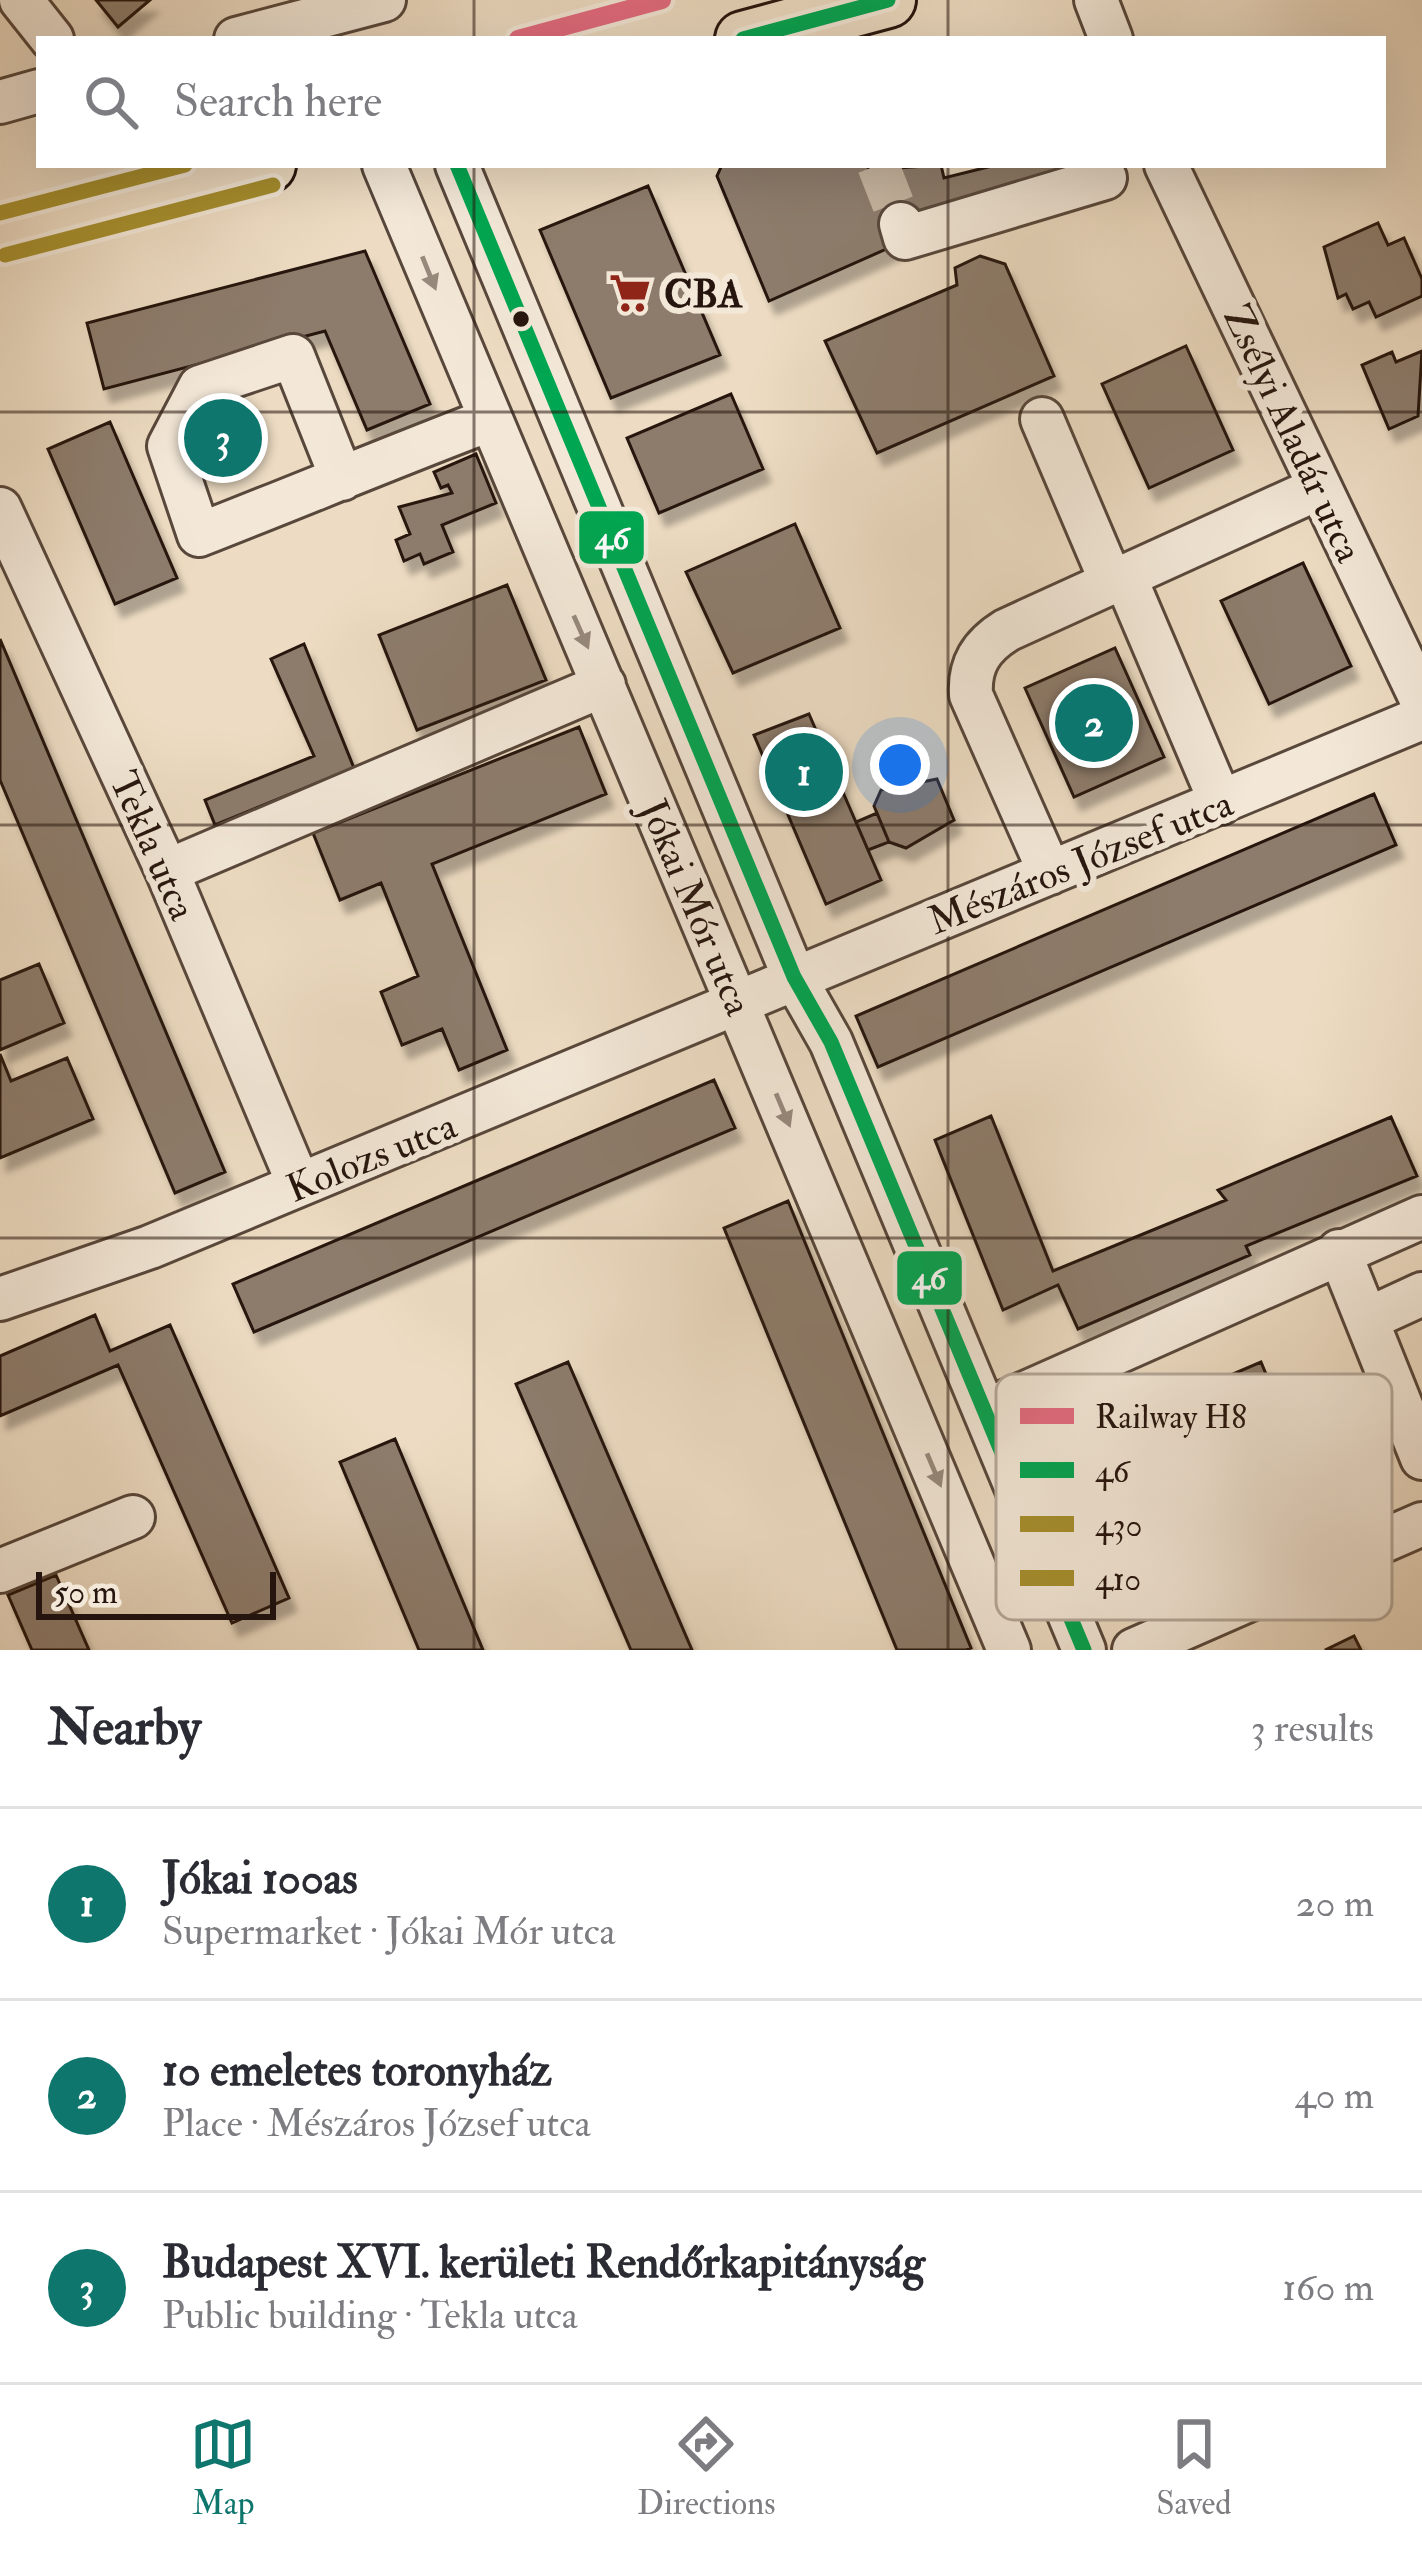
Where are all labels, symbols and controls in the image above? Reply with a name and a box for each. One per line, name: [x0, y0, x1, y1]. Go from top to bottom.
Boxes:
search box: [36, 36, 1386, 168]
icon: search: [78, 69, 144, 135]
text: Search here: [174, 74, 382, 130]
one-way arrow: [420, 256, 439, 292]
supermarket icon: CBA: [607, 270, 653, 316]
place label: CBA: [664, 270, 743, 319]
street label: Zsélyi Aladár utca: [1212, 297, 1374, 571]
unlabelled marker: [510, 308, 532, 330]
pin: 3: [184, 393, 262, 483]
line badge: 46: [577, 509, 646, 566]
text: 46: [594, 518, 632, 559]
one-way arrow: [572, 615, 592, 650]
pin: 2: [1055, 678, 1133, 768]
pin: 1: [765, 727, 843, 817]
your location: [870, 735, 930, 795]
street label: Tekla utca: [98, 764, 207, 928]
street label: Mészáros József utca: [921, 779, 1241, 946]
street label: Jókai Mór utca: [628, 791, 763, 1024]
one-way arrow: [773, 1093, 793, 1128]
street label: Kolozs utca: [280, 1101, 464, 1214]
line badge: 46: [895, 1249, 964, 1307]
text: 46: [911, 1258, 949, 1299]
legend: [996, 1374, 1392, 1620]
text: Railway H8: [1095, 1397, 1247, 1438]
text: 46: [1095, 1451, 1132, 1492]
one-way arrow: [924, 1453, 944, 1488]
text: 430: [1095, 1505, 1142, 1546]
text: 410: [1095, 1559, 1141, 1600]
scale bar: [36, 1566, 276, 1619]
text: 50 m: [54, 1572, 118, 1613]
text: Nearby: [48, 1696, 201, 1760]
text: 3 results: [1251, 1704, 1374, 1753]
text: Jókai 100as: [162, 1851, 358, 1907]
text: 1: [80, 1879, 94, 1928]
text: 20 m: [1296, 1879, 1374, 1928]
text: Supermarket · Jókai Mór utca: [162, 1907, 615, 1956]
text: 10 emeletes toronyház: [162, 2043, 552, 2099]
text: 2: [77, 2071, 97, 2120]
text: 40 m: [1295, 2071, 1374, 2120]
text: Place · Mészáros József utca: [162, 2099, 591, 2148]
text: Budapest XVI. kerületi Rendőrkapitányság: [162, 2235, 925, 2291]
text: 3: [80, 2263, 94, 2312]
text: 160 m: [1282, 2263, 1374, 2312]
text: Public building · Tekla utca: [162, 2291, 578, 2340]
tab: Map: [190, 2411, 256, 2524]
tab: Directions: [637, 2411, 776, 2524]
tab: Saved: [1156, 2411, 1232, 2524]

